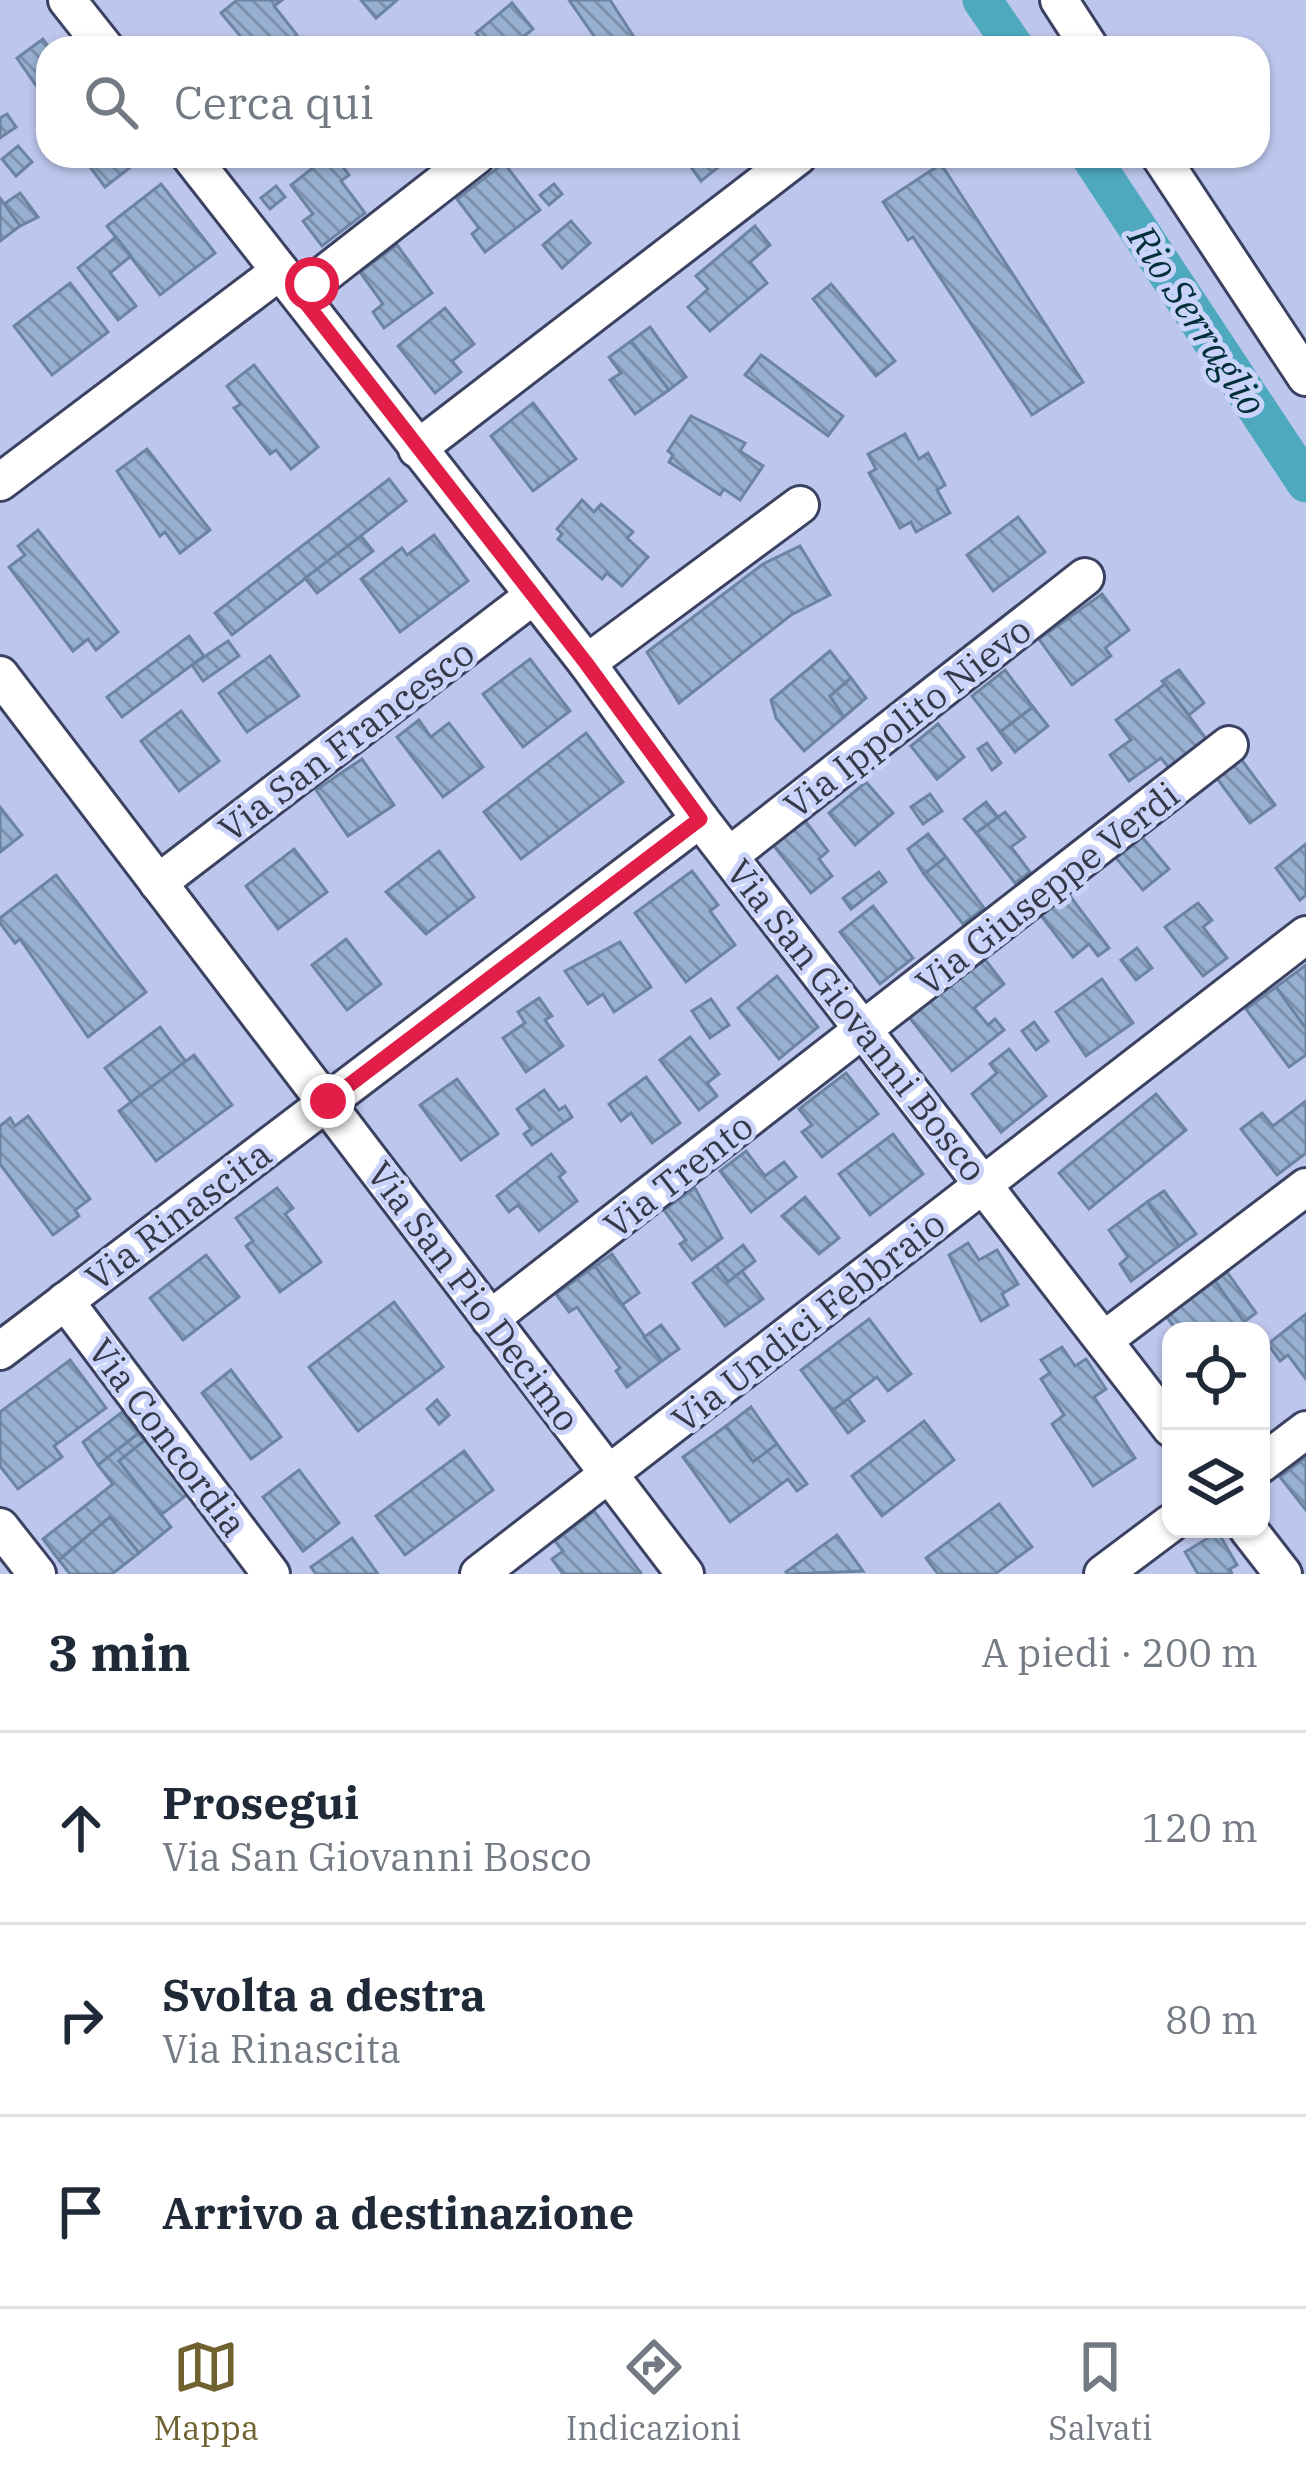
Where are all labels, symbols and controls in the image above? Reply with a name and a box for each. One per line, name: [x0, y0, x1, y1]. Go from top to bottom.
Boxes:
search box: [36, 36, 1270, 168]
icon: search: [78, 69, 144, 135]
text: Cerca qui: [174, 73, 374, 131]
water label: Rio Serraglio: [1117, 214, 1279, 425]
route start: [285, 257, 339, 311]
street label: Via Ippolito Nievo: [774, 606, 1040, 828]
street label: Via San Francesco: [209, 628, 483, 852]
street label: Via Giuseppe Verdi: [906, 771, 1188, 1005]
street label: Via San Giovanni Bosco: [716, 849, 998, 1191]
route end: [301, 1074, 355, 1128]
street label: Via Trento: [594, 1102, 762, 1248]
street label: Via Rinascita: [76, 1130, 280, 1300]
street label: Via San Pio Decimo: [357, 1151, 591, 1441]
street label: Via Undici Febbraio: [662, 1200, 954, 1442]
map controls: [1162, 1322, 1270, 1538]
button: locate: [1162, 1322, 1270, 1430]
street label: Via Concordia: [78, 1329, 258, 1545]
button: layers: [1162, 1430, 1270, 1538]
text: 3 min: [48, 1619, 191, 1685]
text: A piedi · 200 m: [982, 1627, 1258, 1678]
text: Prosegui: [162, 1773, 359, 1831]
icon: ahead: [48, 1795, 114, 1861]
text: 120 m: [1142, 1802, 1258, 1853]
text: Via San Giovanni Bosco: [162, 1831, 592, 1882]
text: Svolta a destra: [162, 1965, 486, 2023]
icon: right: [48, 1987, 114, 2053]
text: 80 m: [1165, 1994, 1258, 2045]
text: Via Rinascita: [162, 2023, 401, 2074]
icon: arrive: [48, 2179, 114, 2245]
text: Arrivo a destinazione: [162, 2183, 634, 2241]
tab: Mappa: [153, 2334, 259, 2449]
tab: Indicazioni: [566, 2334, 741, 2449]
tab: Salvati: [1048, 2334, 1152, 2449]

